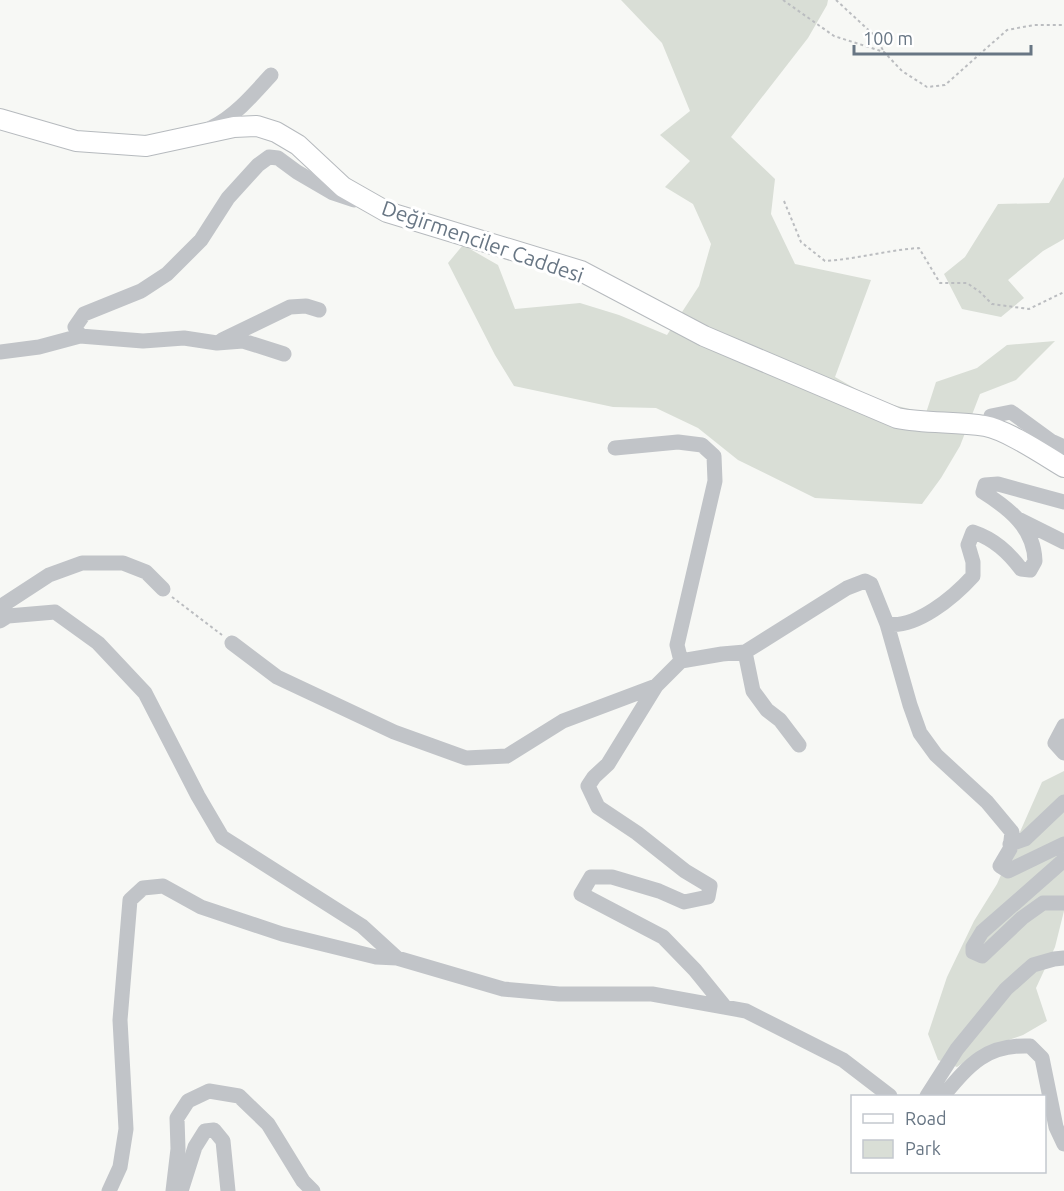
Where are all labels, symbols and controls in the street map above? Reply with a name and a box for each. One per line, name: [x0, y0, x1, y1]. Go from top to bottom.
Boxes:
scale bar: [854, 18, 1031, 56]
text: 100 m: [863, 28, 913, 48]
street label: Değirmenciler Caddesi: [379, 195, 587, 287]
legend: [851, 1095, 1046, 1173]
text: Road: [905, 1108, 947, 1128]
text: Park: [905, 1138, 941, 1158]

